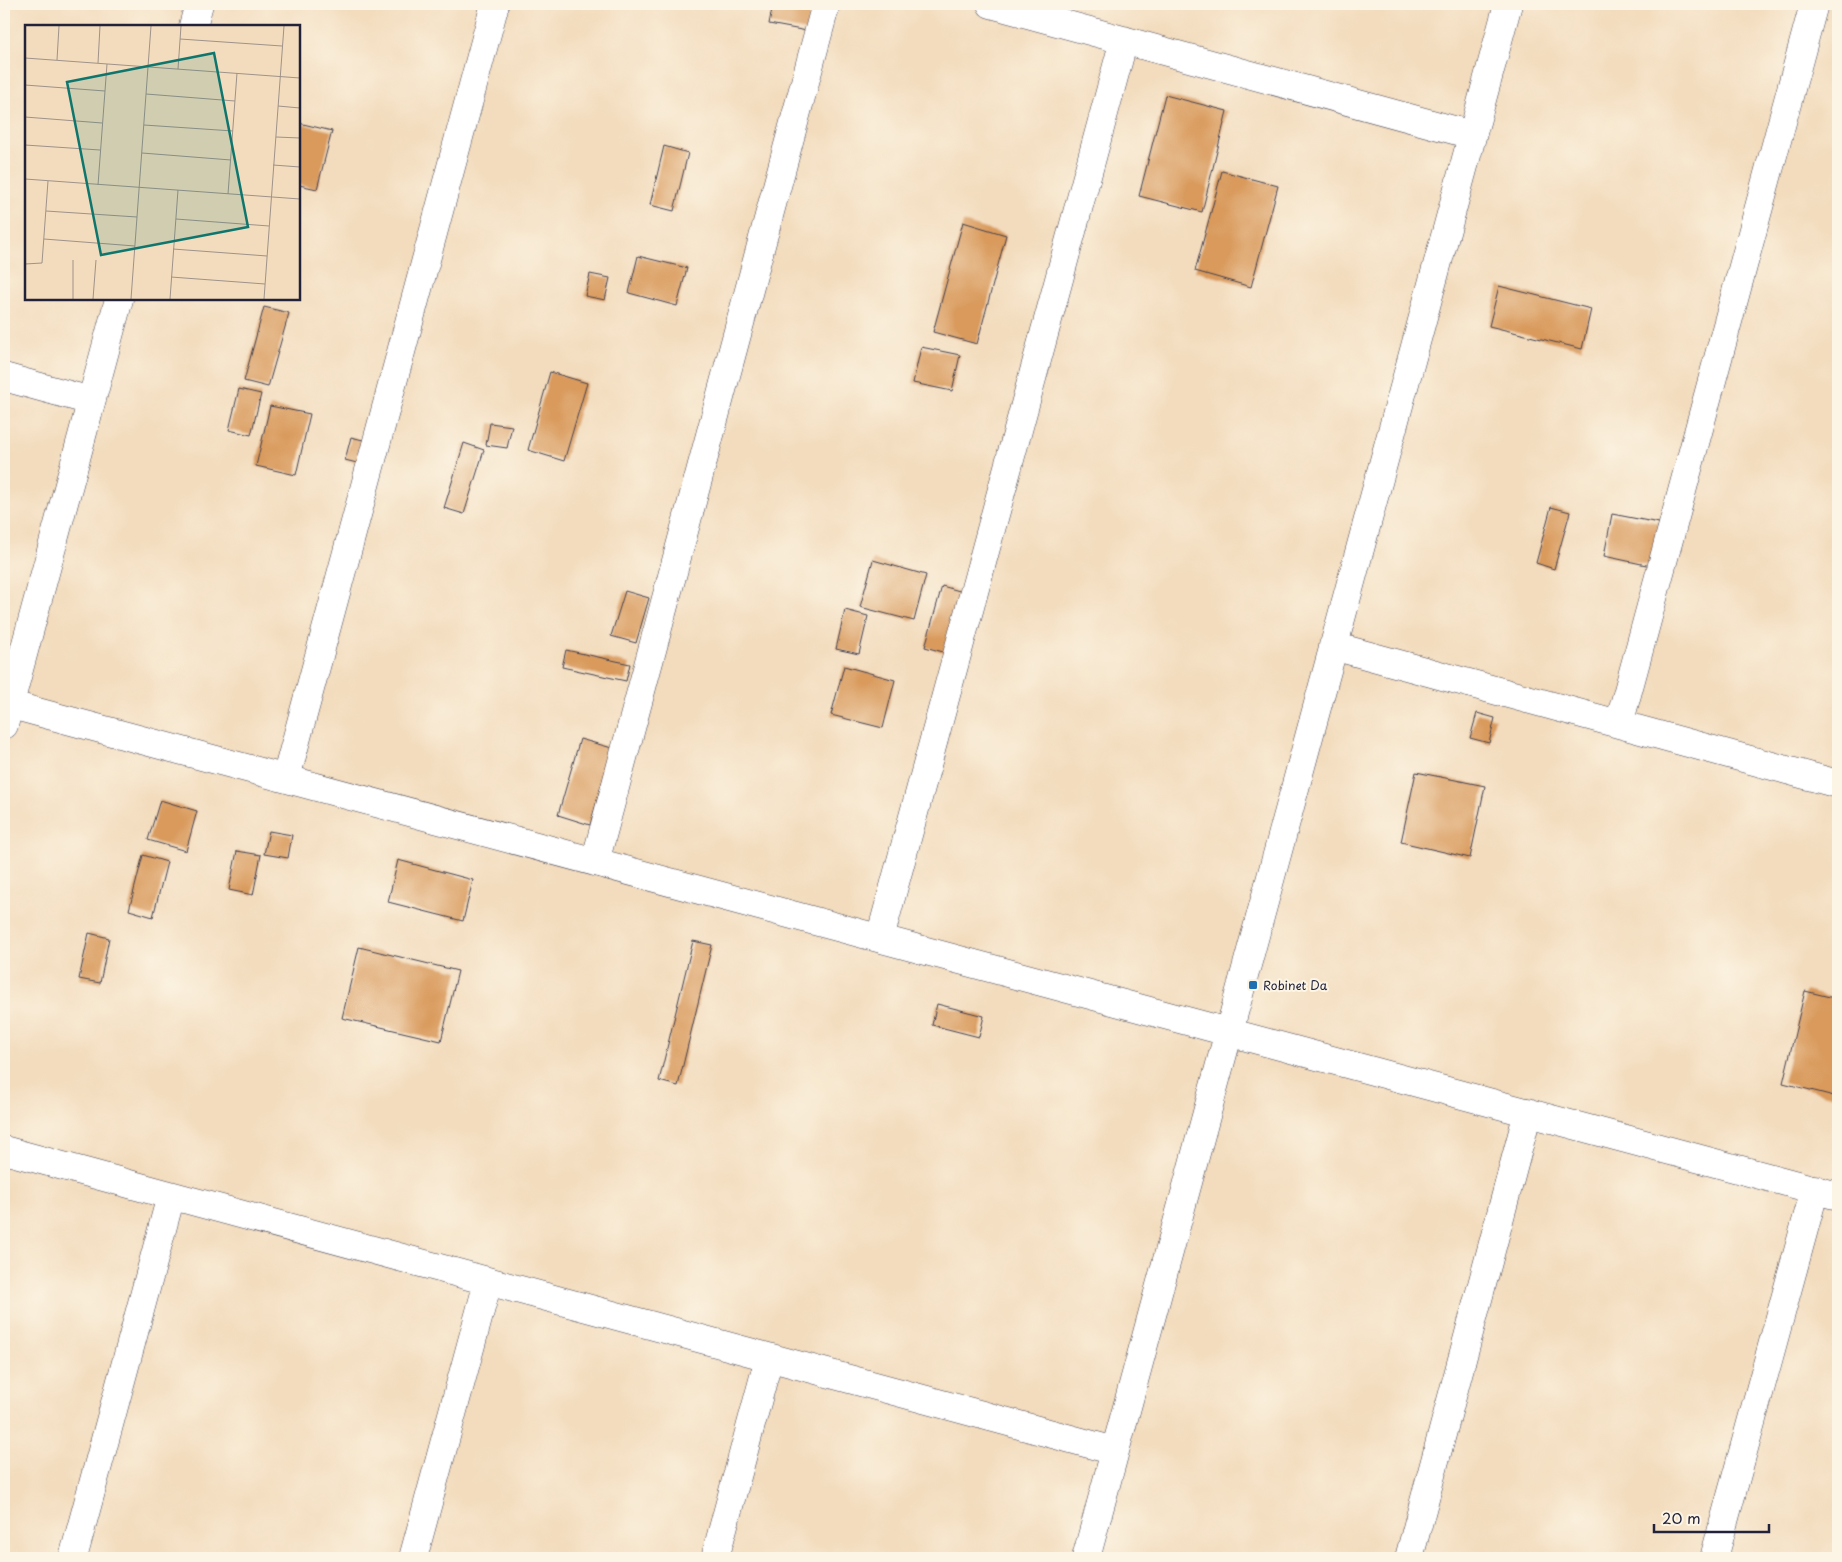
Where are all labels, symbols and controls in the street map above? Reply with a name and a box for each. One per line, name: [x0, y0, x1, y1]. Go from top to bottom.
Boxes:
inset map: [25, 25, 300, 300]
place label: Robinet Da: [1263, 976, 1328, 994]
marker: Robinet Da: [1247, 979, 1259, 991]
scale bar: [1654, 1502, 1770, 1534]
text: 20 m: [1662, 1506, 1701, 1529]

